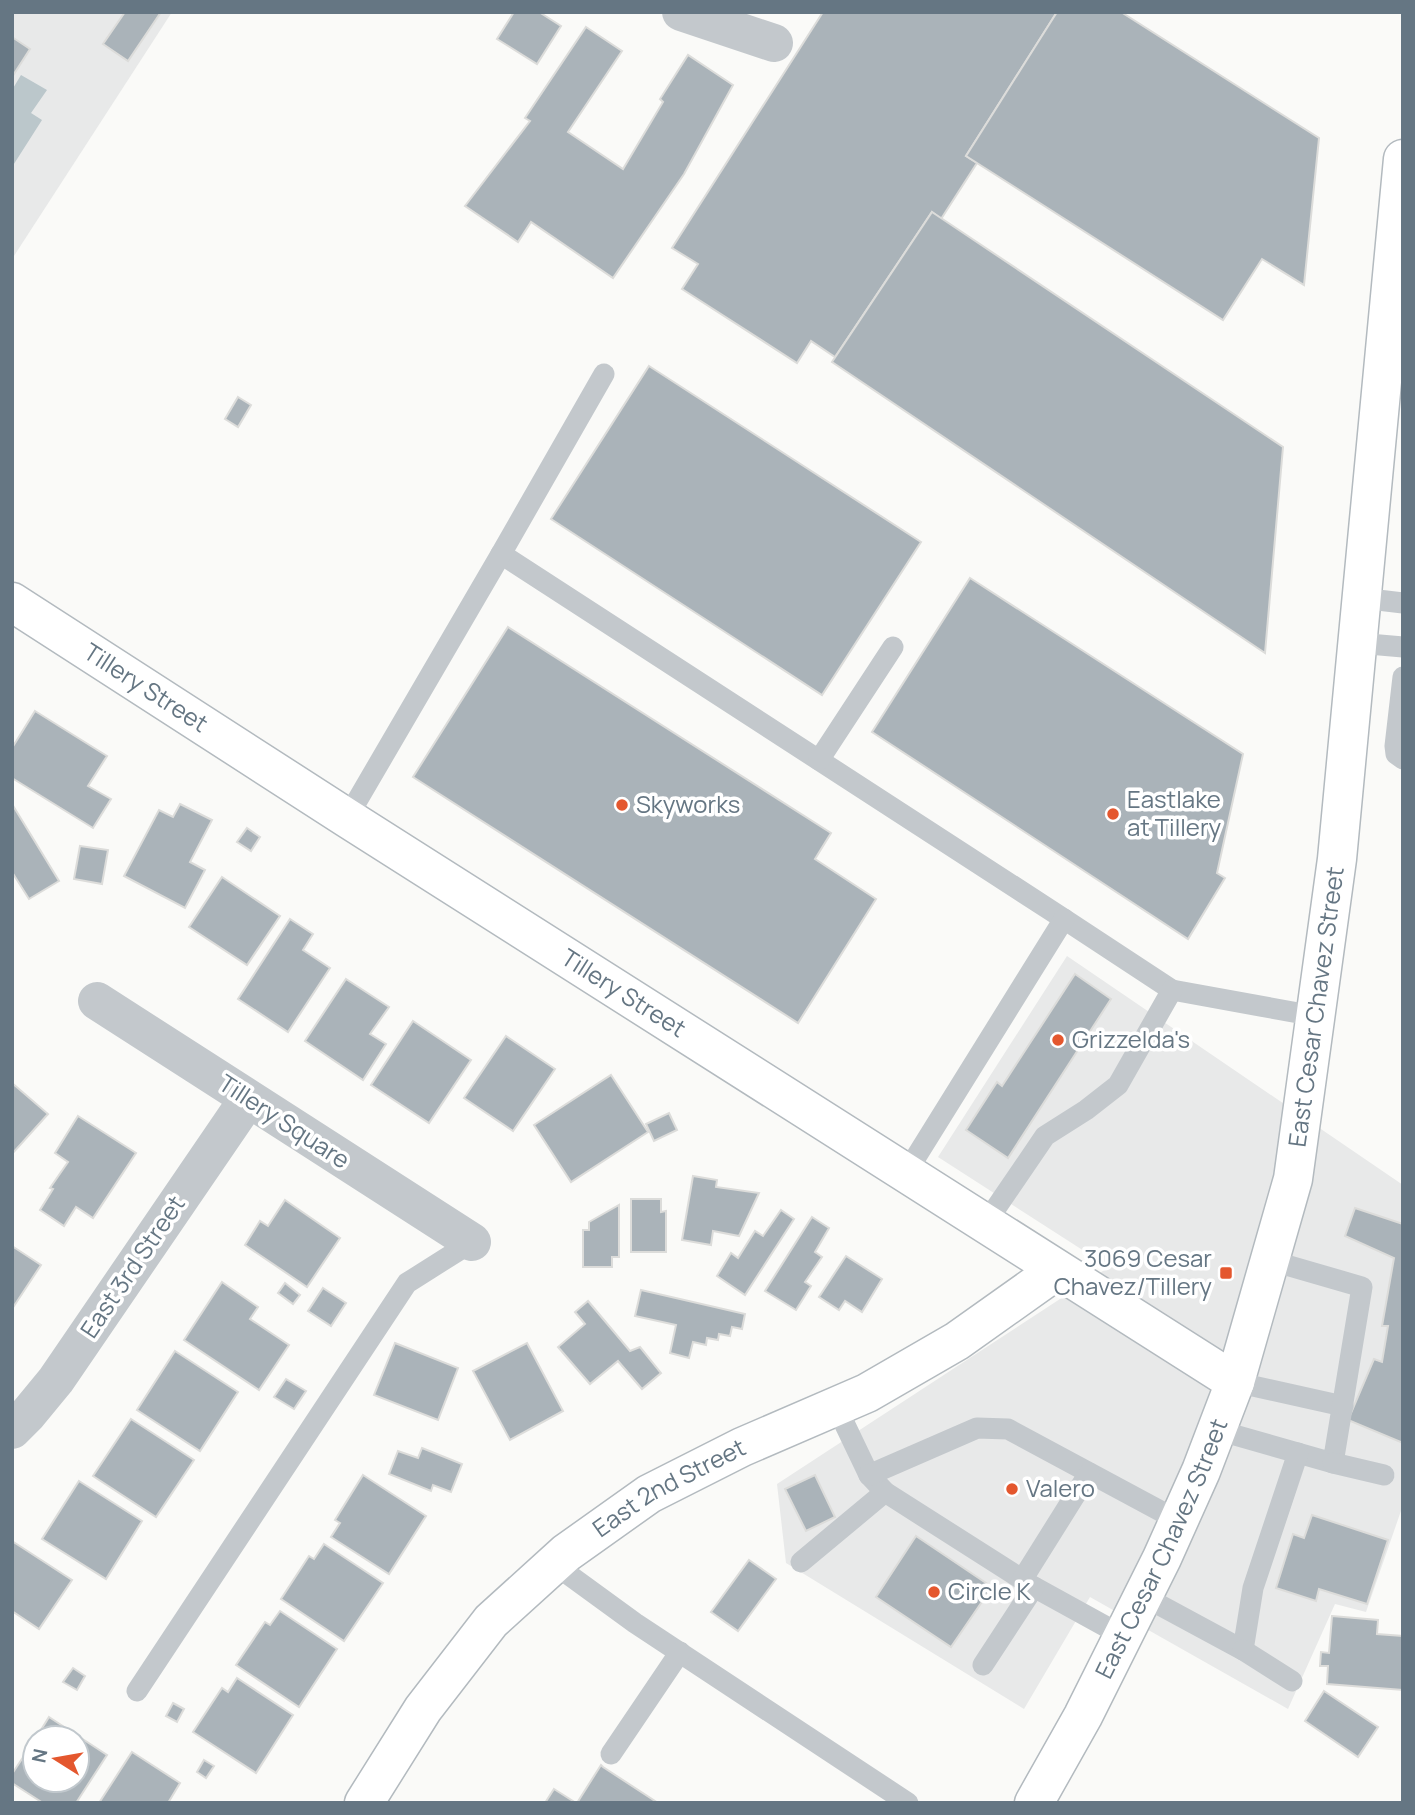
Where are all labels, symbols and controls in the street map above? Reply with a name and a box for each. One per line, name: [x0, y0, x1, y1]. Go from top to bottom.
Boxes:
street label: Tillery Street: [78, 635, 215, 739]
place label: Eastlake at Tillery: [1127, 782, 1221, 843]
place label: Skyworks: [636, 787, 740, 820]
marker: Skyworks: [614, 797, 630, 813]
marker: Eastlake at Tillery: [1105, 806, 1121, 822]
street label: East Cesar Chavez Street: [1280, 864, 1351, 1149]
street label: Tillery Street: [556, 940, 693, 1044]
place label: Grizzelda's: [1072, 1022, 1190, 1055]
marker: Grizzelda's: [1050, 1032, 1066, 1048]
street label: Tillery Square: [213, 1066, 357, 1175]
street label: East 3rd Street: [72, 1188, 192, 1344]
place label: 3069 Cesar Chavez/Tillery: [1054, 1241, 1212, 1302]
marker: 3069 Cesar Chavez/Tillery: [1218, 1265, 1234, 1281]
street label: East Cesar Chavez Street: [1086, 1414, 1234, 1684]
street label: East 2nd Street: [586, 1430, 751, 1544]
place label: Valero: [1026, 1471, 1095, 1504]
marker: Valero: [1004, 1481, 1020, 1497]
place label: Circle K: [948, 1574, 1032, 1607]
marker: Circle K: [926, 1584, 942, 1600]
north arrow: [21, 1724, 91, 1794]
text: N: [25, 1747, 53, 1765]

